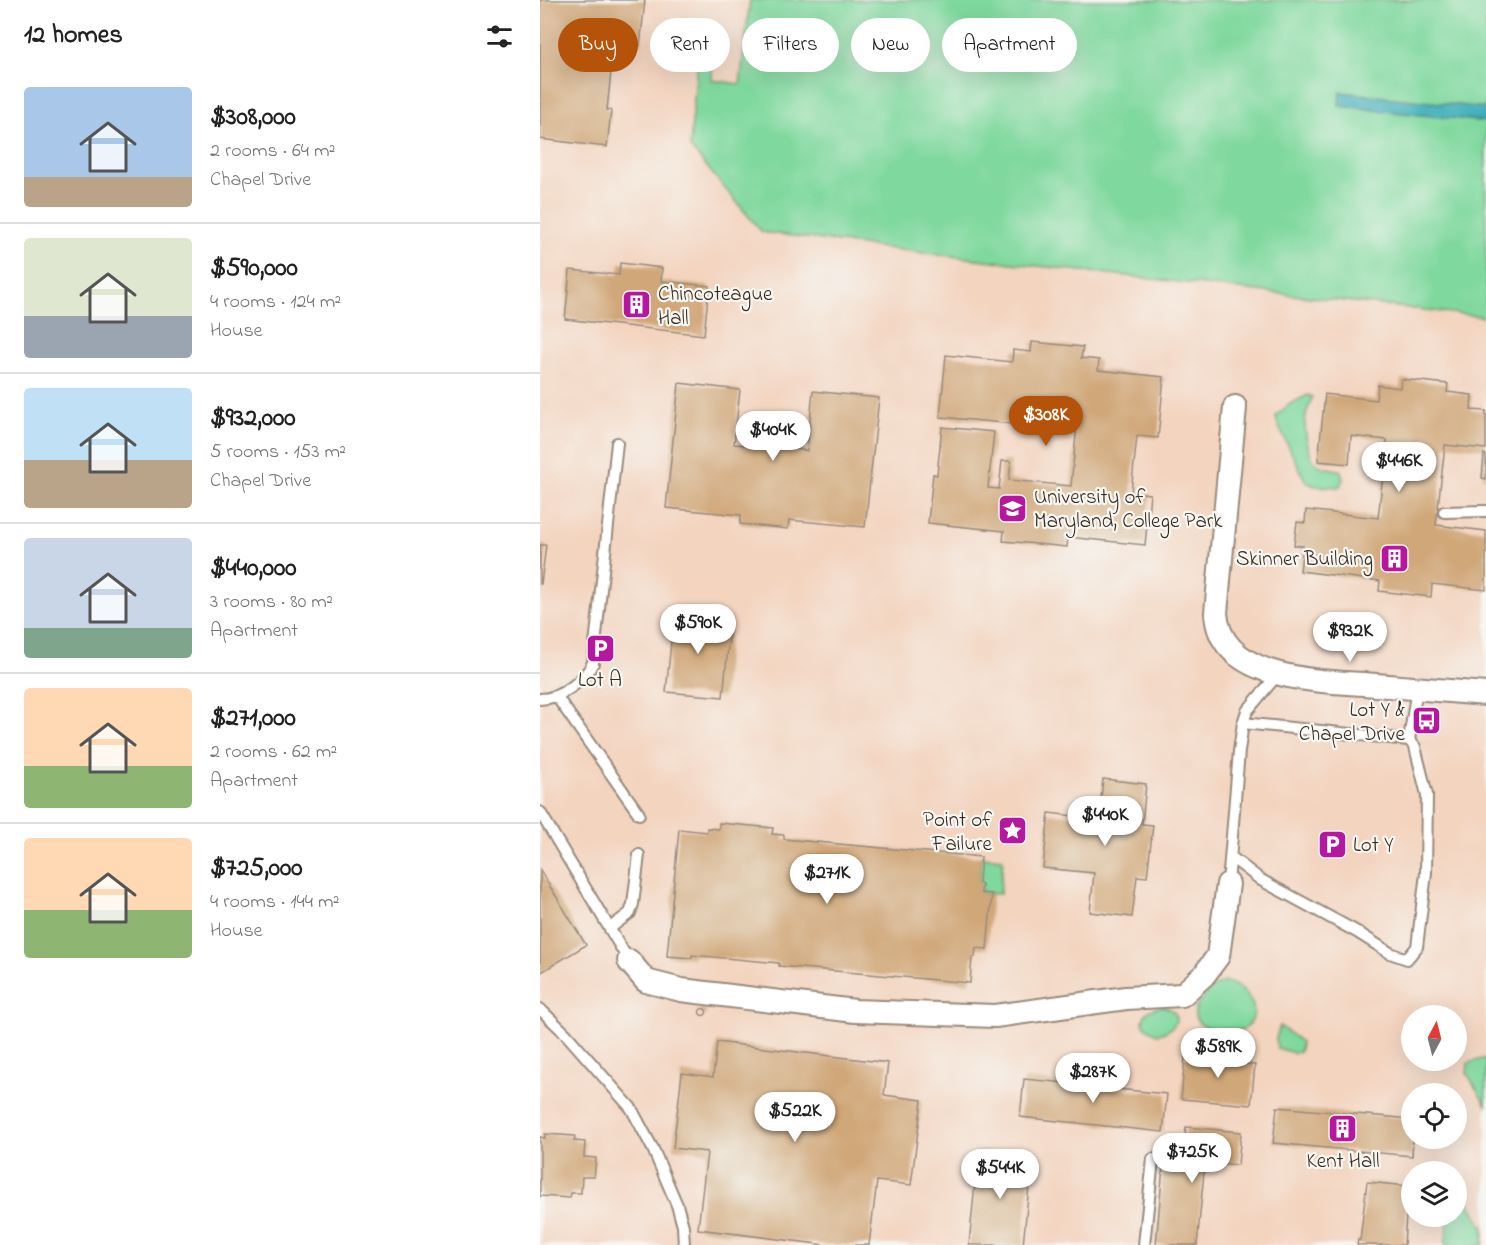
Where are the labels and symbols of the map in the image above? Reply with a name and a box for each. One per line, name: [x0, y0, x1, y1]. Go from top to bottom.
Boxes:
place label: Chincoteague Hall: [658, 280, 773, 334]
building icon: Chincoteague Hall: [621, 289, 653, 321]
pin: $308K: [1004, 396, 1088, 447]
pin: $404K: [731, 411, 815, 462]
pin: $446K: [1357, 442, 1441, 493]
place label: University of Maryland, College Park: [1034, 483, 1223, 539]
school or university icon: University of Maryland, College Park: [997, 492, 1029, 524]
building icon: Skinner Building: [1378, 542, 1410, 574]
place label: Skinner Building: [1236, 545, 1373, 577]
pin: $590K: [656, 604, 740, 655]
pin: $932K: [1308, 612, 1392, 663]
parking icon: Lot A: [584, 632, 616, 664]
place label: Lot A: [578, 666, 622, 696]
place label: Lot Y & Chapel Drive: [1299, 696, 1406, 750]
bus stop icon: Lot Y & Chapel Drive: [1410, 705, 1442, 737]
pin: $440K: [1063, 796, 1147, 847]
place label: Point of Failure: [923, 806, 993, 860]
place icon: Point of Failure: [997, 815, 1029, 847]
parking icon: Lot Y: [1316, 828, 1348, 860]
place label: Lot Y: [1353, 831, 1394, 861]
pin: $271K: [785, 854, 869, 905]
north arrow: [1401, 1005, 1467, 1071]
pin: $589K: [1176, 1028, 1260, 1079]
pin: $287K: [1051, 1053, 1135, 1104]
pin: $522K: [753, 1092, 837, 1143]
building icon: Kent Hall: [1327, 1113, 1359, 1145]
pin: $725K: [1150, 1133, 1234, 1184]
place label: Kent Hall: [1307, 1147, 1379, 1177]
pin: $544K: [958, 1149, 1042, 1200]

